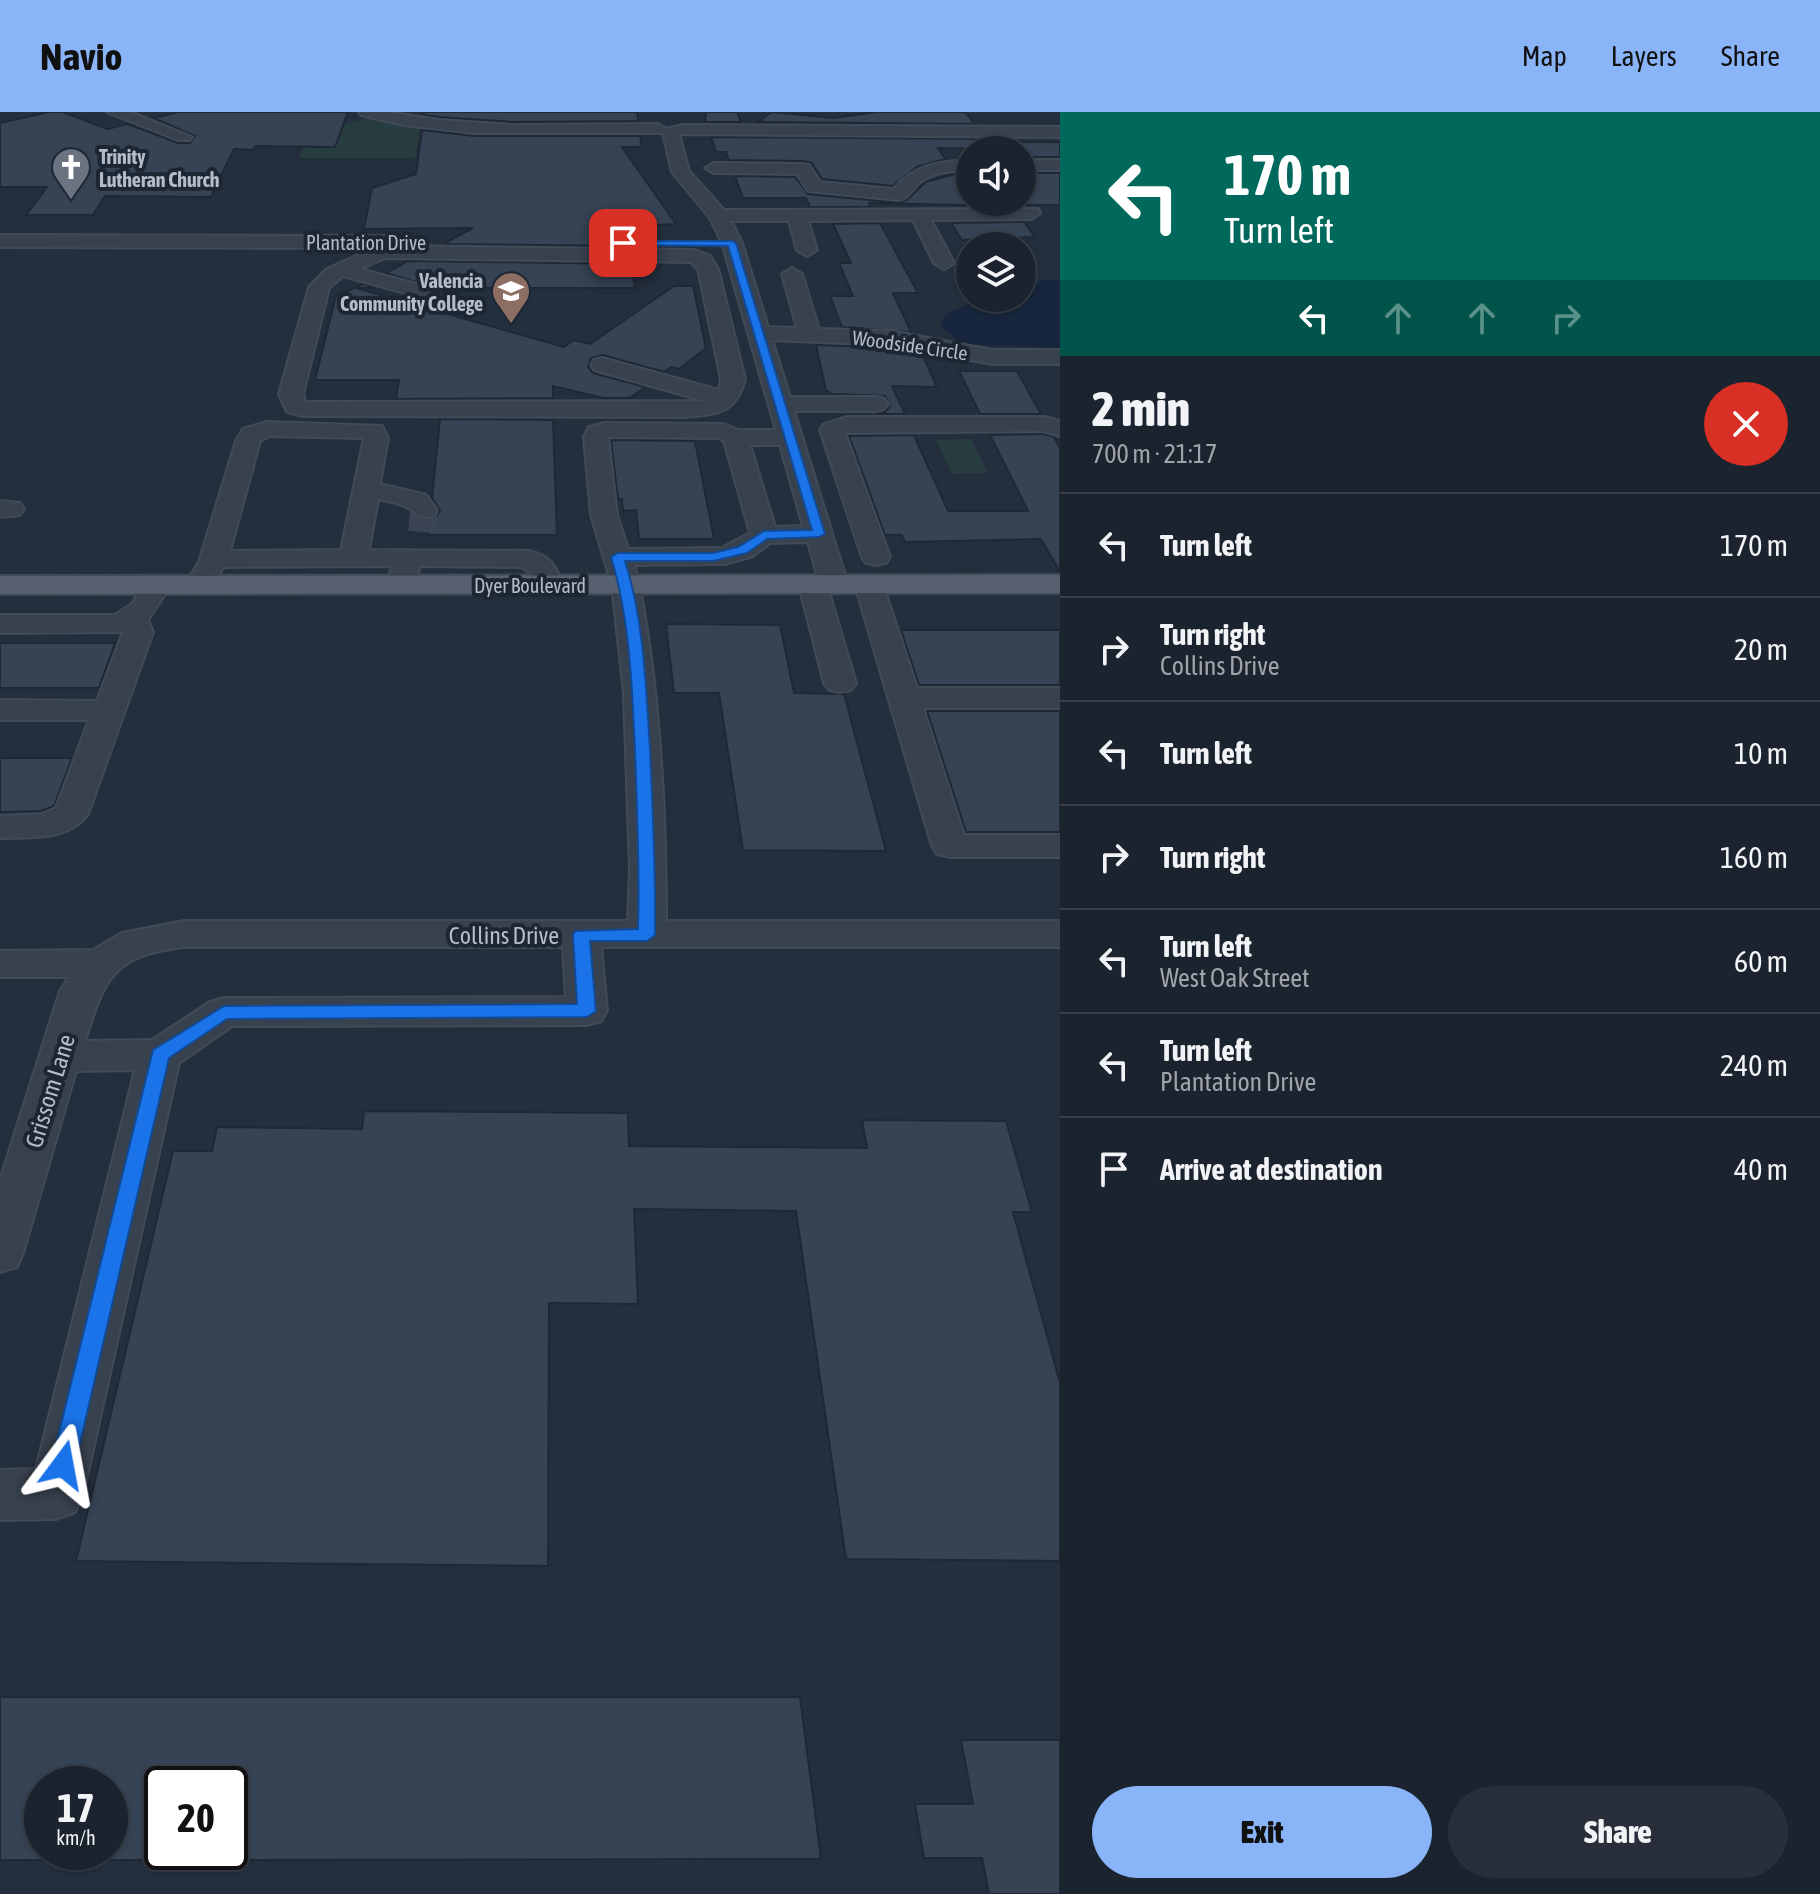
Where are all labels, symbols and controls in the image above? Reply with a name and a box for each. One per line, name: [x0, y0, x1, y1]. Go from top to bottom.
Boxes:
text: Navio: [40, 35, 122, 78]
text: Map: [1522, 40, 1567, 72]
text: Layers: [1611, 40, 1677, 72]
text: Share: [1721, 40, 1780, 72]
map controls: [956, 136, 1036, 312]
button: sound: [956, 136, 1036, 216]
text: 170 m: [1224, 143, 1351, 207]
icon: left: [1092, 144, 1196, 248]
place label: Trinity Lutheran Church: [99, 145, 220, 191]
church icon: Trinity Lutheran Church: [50, 146, 92, 201]
pin: [589, 209, 657, 277]
text: Turn left: [1224, 209, 1334, 251]
icon: arrive: [601, 221, 645, 265]
street label: Plantation Drive: [306, 231, 426, 254]
button: layers: [956, 232, 1036, 312]
place label: Valencia Community College: [340, 269, 483, 315]
school or university icon: Valencia Community College: [490, 270, 532, 325]
icon: left: [1292, 296, 1336, 340]
icon: ahead: [1376, 296, 1420, 340]
icon: ahead: [1460, 296, 1504, 340]
icon: right: [1544, 296, 1588, 340]
street label: Woodside Circle: [851, 326, 969, 364]
text: 2 min: [1092, 381, 1190, 436]
button: close: [1704, 382, 1788, 466]
text: 700 m · 21:17: [1092, 439, 1217, 469]
icon: left: [1092, 523, 1136, 567]
text: Turn left: [1160, 528, 1252, 562]
text: 170 m: [1720, 528, 1788, 562]
street label: Dyer Boulevard: [474, 574, 586, 597]
text: Turn right: [1160, 617, 1266, 651]
icon: right: [1092, 627, 1136, 671]
text: 20 m: [1734, 632, 1788, 666]
text: Collins Drive: [1160, 651, 1280, 681]
icon: left: [1092, 731, 1136, 775]
text: Turn left: [1160, 736, 1252, 770]
text: 10 m: [1734, 736, 1788, 770]
icon: right: [1092, 835, 1136, 879]
text: Turn right: [1160, 840, 1266, 874]
text: 160 m: [1720, 840, 1788, 874]
street label: Collins Drive: [449, 922, 559, 949]
text: Turn left: [1160, 929, 1252, 963]
icon: left: [1092, 939, 1136, 983]
text: 60 m: [1734, 944, 1788, 978]
text: West Oak Street: [1160, 963, 1309, 993]
street label: Grissom Lane: [20, 1031, 80, 1151]
text: Turn left: [1160, 1033, 1252, 1067]
icon: left: [1092, 1043, 1136, 1087]
text: 240 m: [1720, 1048, 1788, 1082]
text: Plantation Drive: [1160, 1067, 1316, 1097]
icon: arrive: [1092, 1147, 1136, 1191]
text: Arrive at destination: [1160, 1152, 1382, 1186]
text: 40 m: [1734, 1152, 1788, 1186]
position arrow: [21, 1423, 105, 1507]
speed limit sign: 20: [144, 1766, 248, 1870]
text: 17: [57, 1785, 95, 1830]
button: Exit: [1092, 1786, 1432, 1878]
button: Share: [1448, 1786, 1788, 1878]
text: km/h: [56, 1826, 96, 1849]

